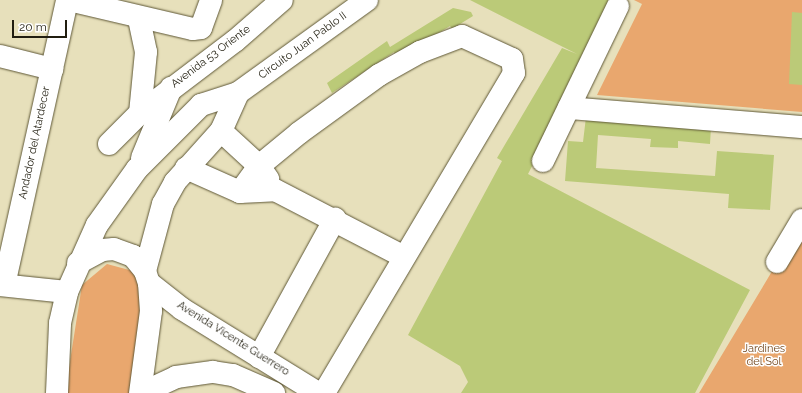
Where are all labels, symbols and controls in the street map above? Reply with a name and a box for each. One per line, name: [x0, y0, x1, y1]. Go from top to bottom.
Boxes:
street label: Circuito Juan Pablo II: [256, 10, 350, 82]
scale bar: [14, 12, 69, 38]
text: 20 m: [19, 20, 47, 34]
street label: Avenida 53 Oriente: [169, 23, 253, 91]
street label: Andador del Atardecer: [16, 85, 54, 201]
street label: Avenida Vicente Guerrero: [174, 299, 292, 379]
park label: Jardines del Sol: [743, 343, 785, 369]

